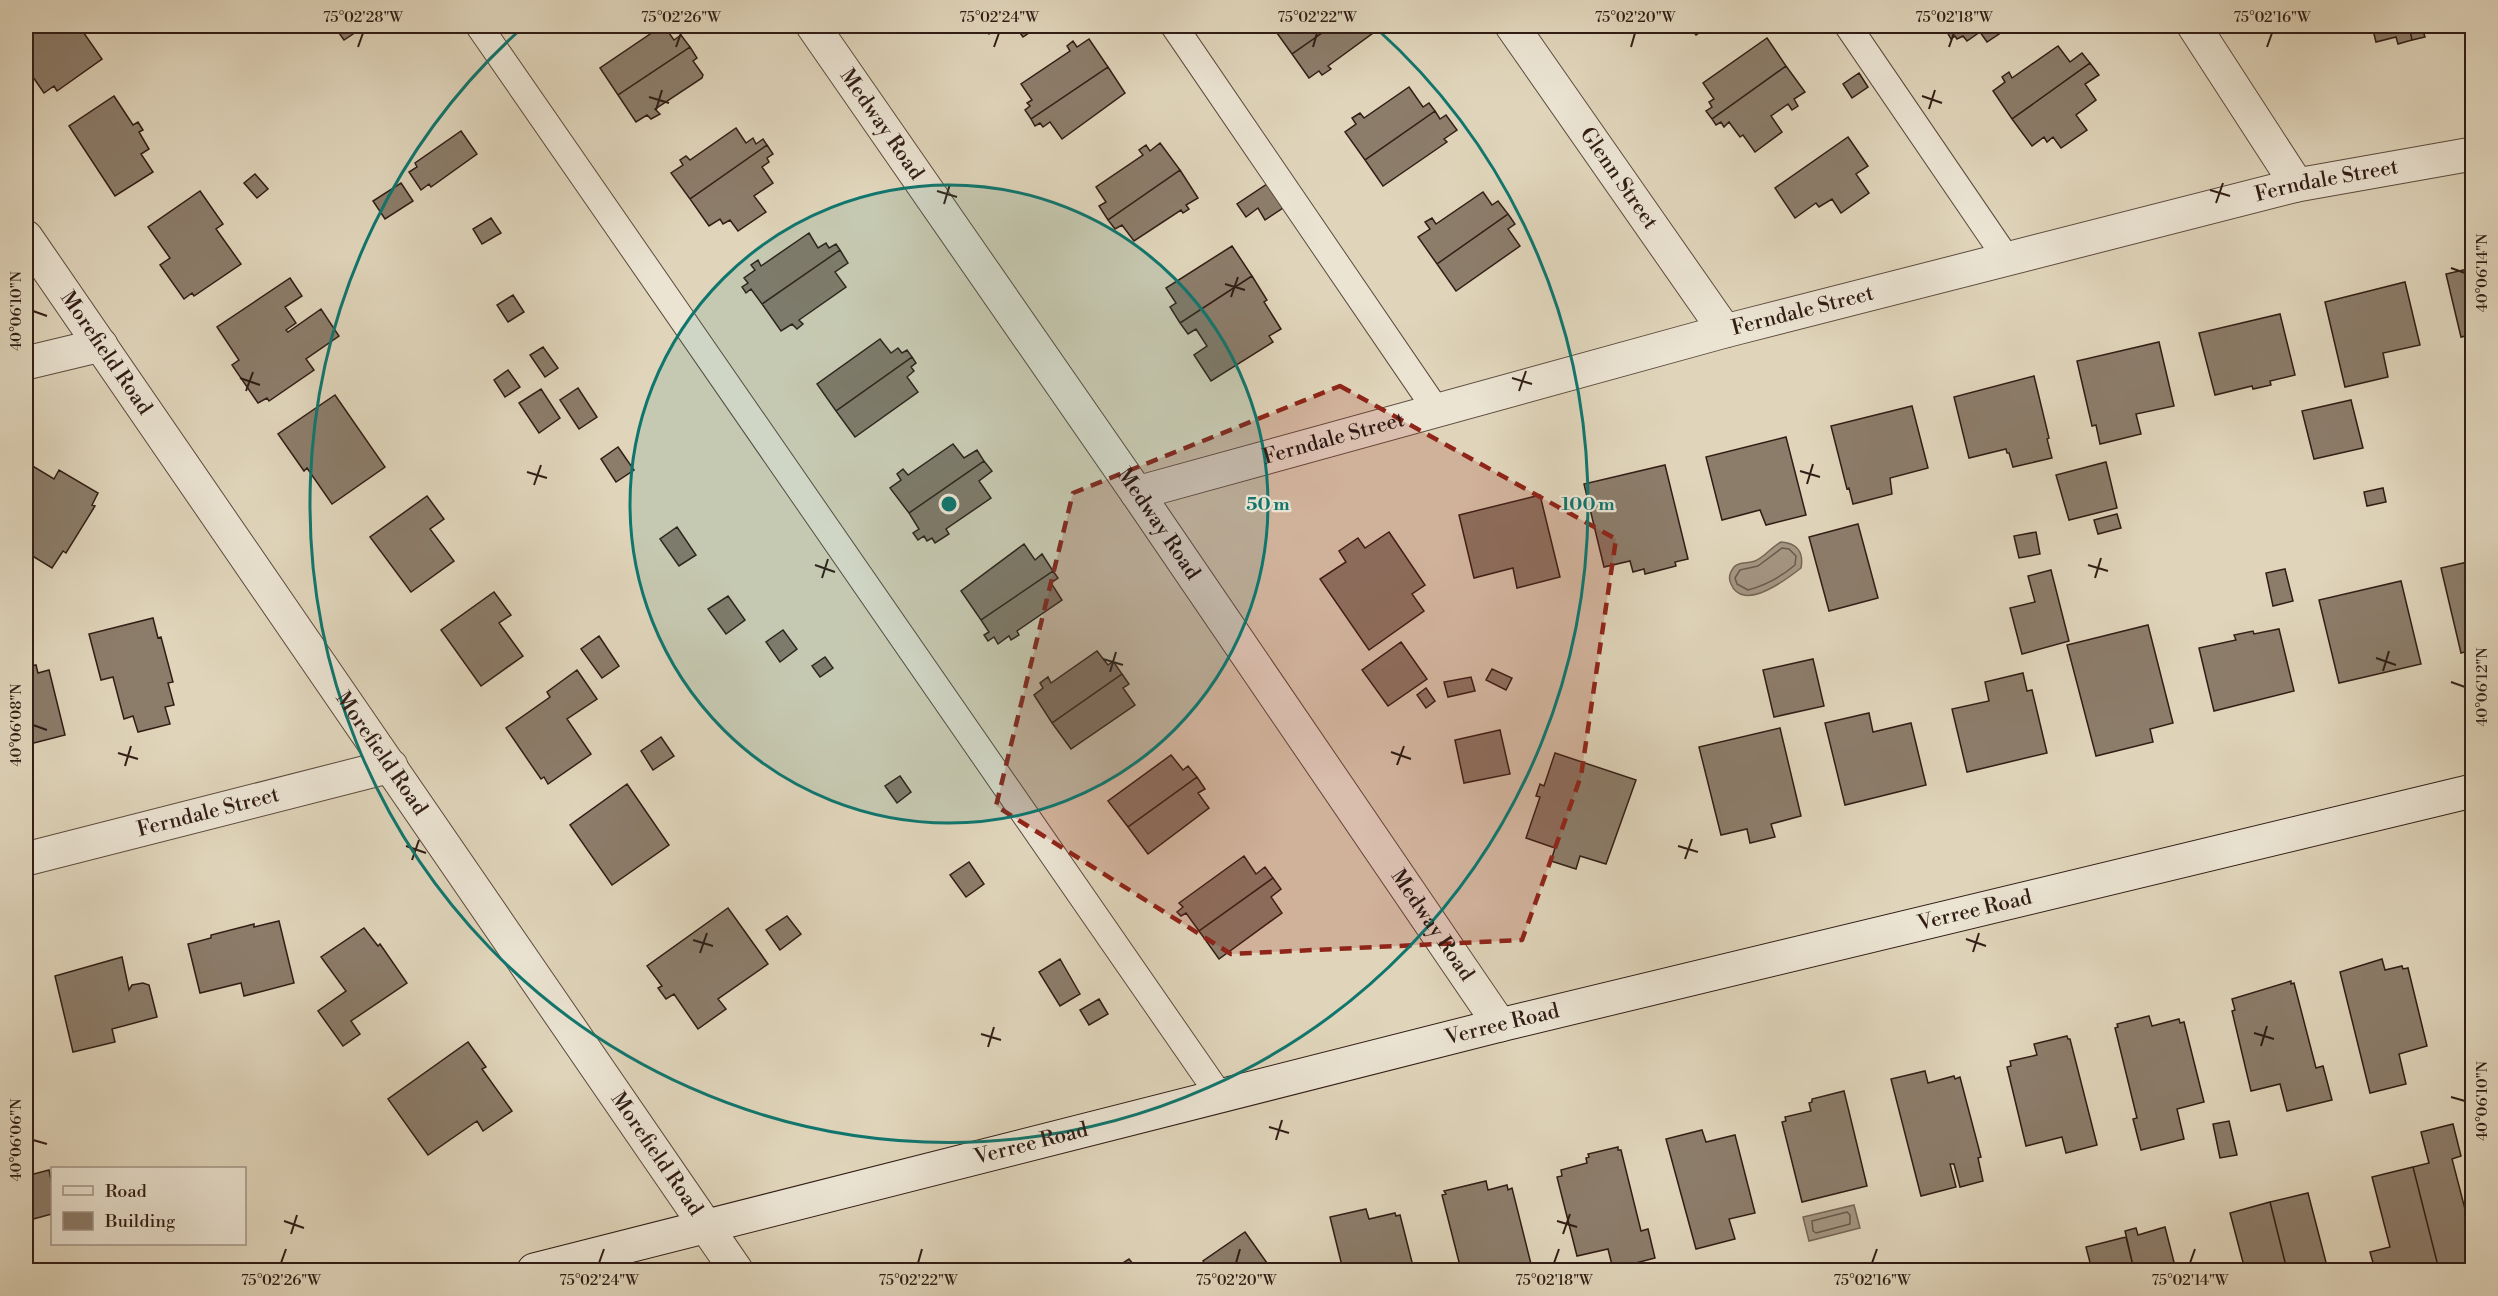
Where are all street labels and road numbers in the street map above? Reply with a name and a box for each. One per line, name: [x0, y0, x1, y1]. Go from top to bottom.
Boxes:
street label: Medway Road: [834, 64, 929, 185]
street label: Glenn Street: [1574, 122, 1663, 235]
street label: Ferndale Street: [2252, 154, 2401, 208]
street label: Ferndale Street: [1729, 280, 1877, 342]
street label: Morefield Road: [54, 286, 158, 420]
street label: Ferndale Street: [1260, 407, 1408, 471]
street label: Medway Road: [1111, 463, 1206, 585]
street label: Morefield Road: [329, 687, 433, 821]
street label: Ferndale Street: [134, 782, 283, 843]
street label: Medway Road: [1385, 865, 1479, 986]
street label: Verree Road: [1914, 884, 2035, 937]
street label: Verree Road: [1442, 998, 1562, 1052]
street label: Morefield Road: [605, 1087, 708, 1221]
street label: Verree Road: [971, 1117, 1091, 1171]

